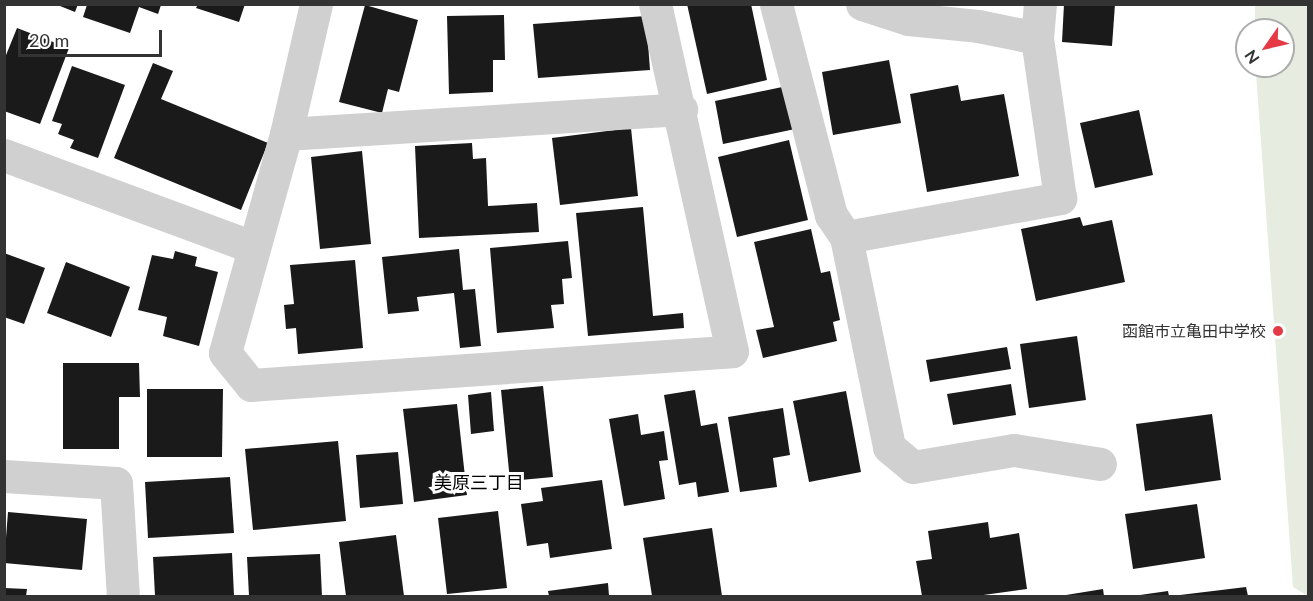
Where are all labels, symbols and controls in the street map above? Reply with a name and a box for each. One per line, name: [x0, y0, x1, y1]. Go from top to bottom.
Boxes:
scale bar: [21, 18, 165, 56]
north arrow: [1235, 18, 1295, 78]
text: 20 m: [29, 29, 69, 51]
text: N: [1240, 47, 1263, 68]
place label: 函館市立亀田中学校: [1122, 321, 1266, 341]
marker: 函館市立亀田中学校: [1271, 324, 1285, 338]
district label: 美原三丁目: [434, 471, 524, 493]

